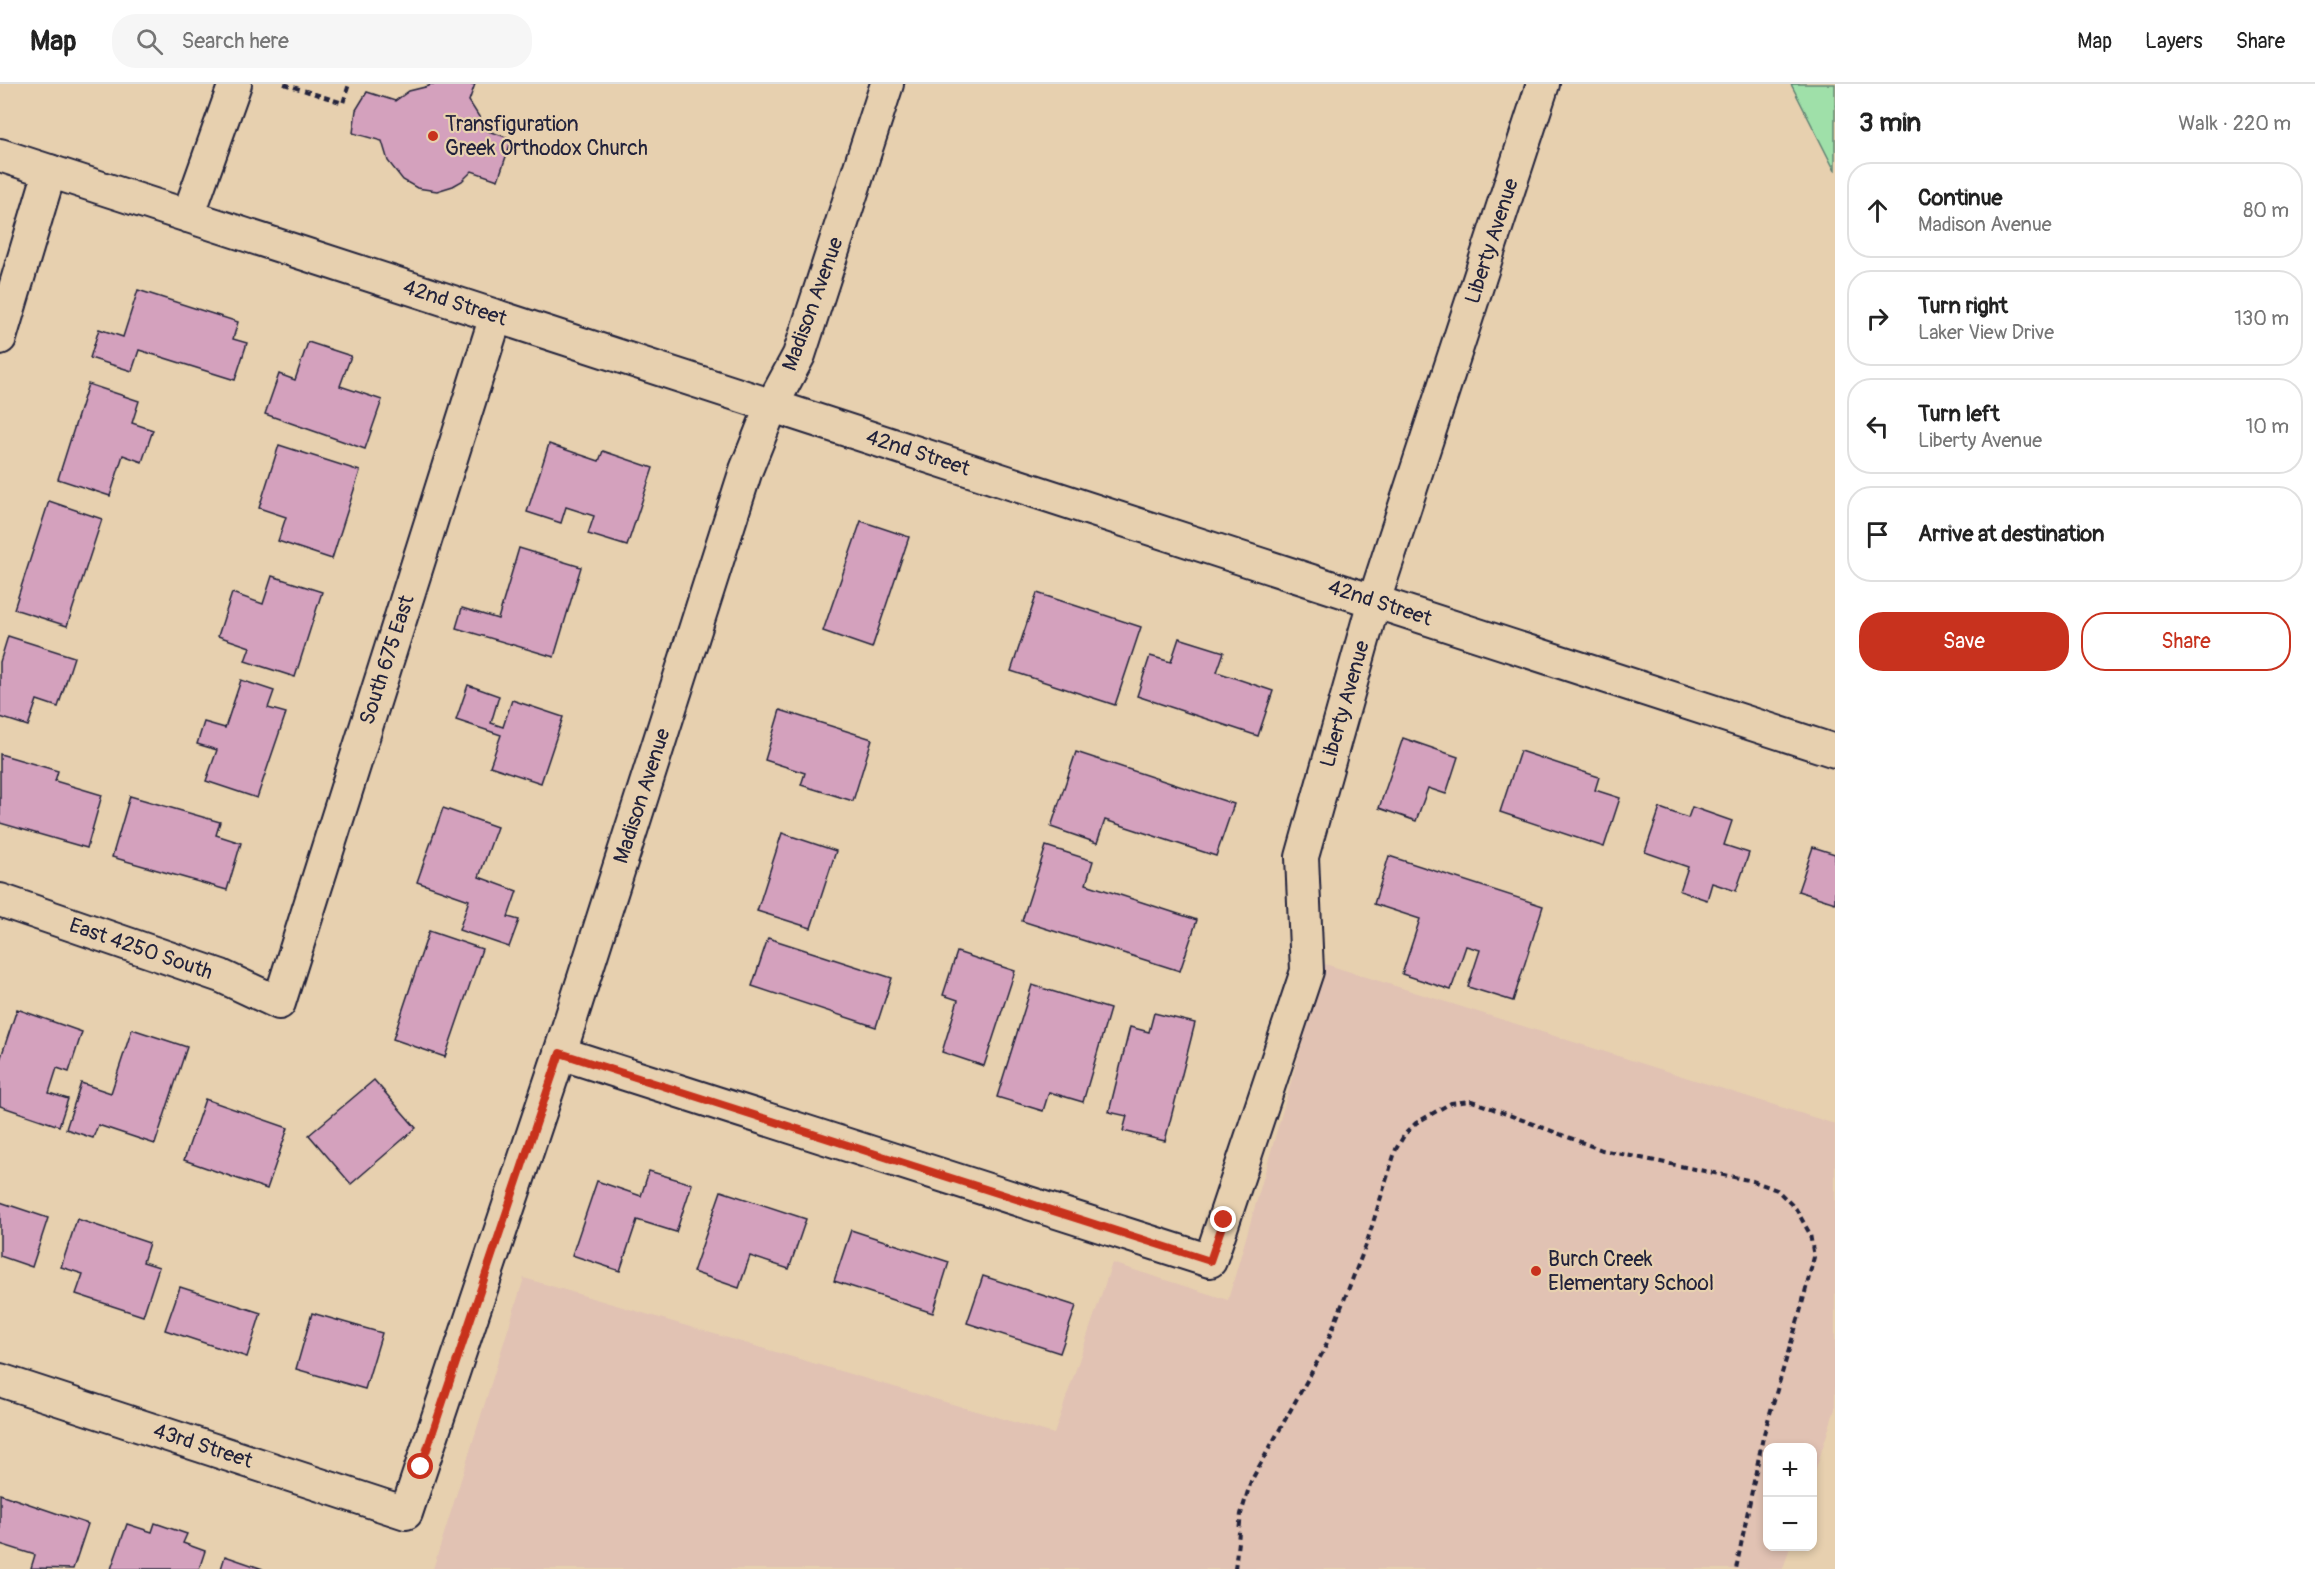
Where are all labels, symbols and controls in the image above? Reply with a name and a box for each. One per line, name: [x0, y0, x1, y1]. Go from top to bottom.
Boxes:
search box: [112, 14, 532, 68]
text: Map: [30, 24, 76, 59]
icon: search: [133, 25, 166, 58]
text: Search here: [181, 27, 289, 55]
text: Map: [2077, 28, 2112, 55]
text: Layers: [2145, 28, 2203, 55]
text: Share: [2236, 28, 2285, 55]
text: 3 min: [1859, 107, 1921, 139]
place label: Transfiguration Greek Orthodox Church: [445, 111, 648, 162]
text: Walk · 220 m: [2178, 111, 2291, 136]
marker: Transfiguration Greek Orthodox Church: [426, 129, 440, 143]
street label: Liberty Avenue: [1459, 174, 1525, 307]
text: Continue: [1918, 184, 2002, 212]
icon: ahead: [1861, 194, 1894, 227]
text: 80 m: [2243, 198, 2289, 223]
text: Madison Avenue: [1918, 212, 2052, 237]
street label: Madison Avenue: [776, 233, 850, 375]
street label: 42nd Street: [400, 274, 511, 333]
text: Turn right: [1918, 292, 2008, 320]
icon: right: [1861, 302, 1894, 335]
text: 130 m: [2234, 306, 2289, 331]
text: Laker View Drive: [1918, 320, 2054, 345]
text: Turn left: [1918, 400, 2000, 428]
icon: left: [1861, 410, 1894, 443]
text: 10 m: [2245, 414, 2289, 439]
street label: 42nd Street: [863, 424, 974, 483]
text: Liberty Avenue: [1918, 428, 2042, 453]
icon: arrive: [1861, 518, 1894, 551]
text: Arrive at destination: [1918, 520, 2104, 548]
street label: 42nd Street: [1325, 574, 1436, 633]
street label: South 675 East: [353, 591, 421, 728]
button: Save: [1859, 612, 2069, 671]
button: Share: [2081, 612, 2291, 671]
street label: Liberty Avenue: [1314, 637, 1376, 770]
street label: Madison Avenue: [607, 724, 677, 867]
street label: East 4250 South: [66, 912, 216, 986]
route end: [1210, 1206, 1236, 1232]
place label: Burch Creek Elementary School: [1548, 1246, 1714, 1297]
marker: Burch Creek Elementary School: [1529, 1264, 1543, 1278]
street label: 43rd Street: [150, 1417, 257, 1475]
map controls: [1763, 1443, 1817, 1551]
button: +: [1763, 1443, 1817, 1497]
route start: [407, 1453, 433, 1479]
button: −: [1763, 1497, 1817, 1551]

